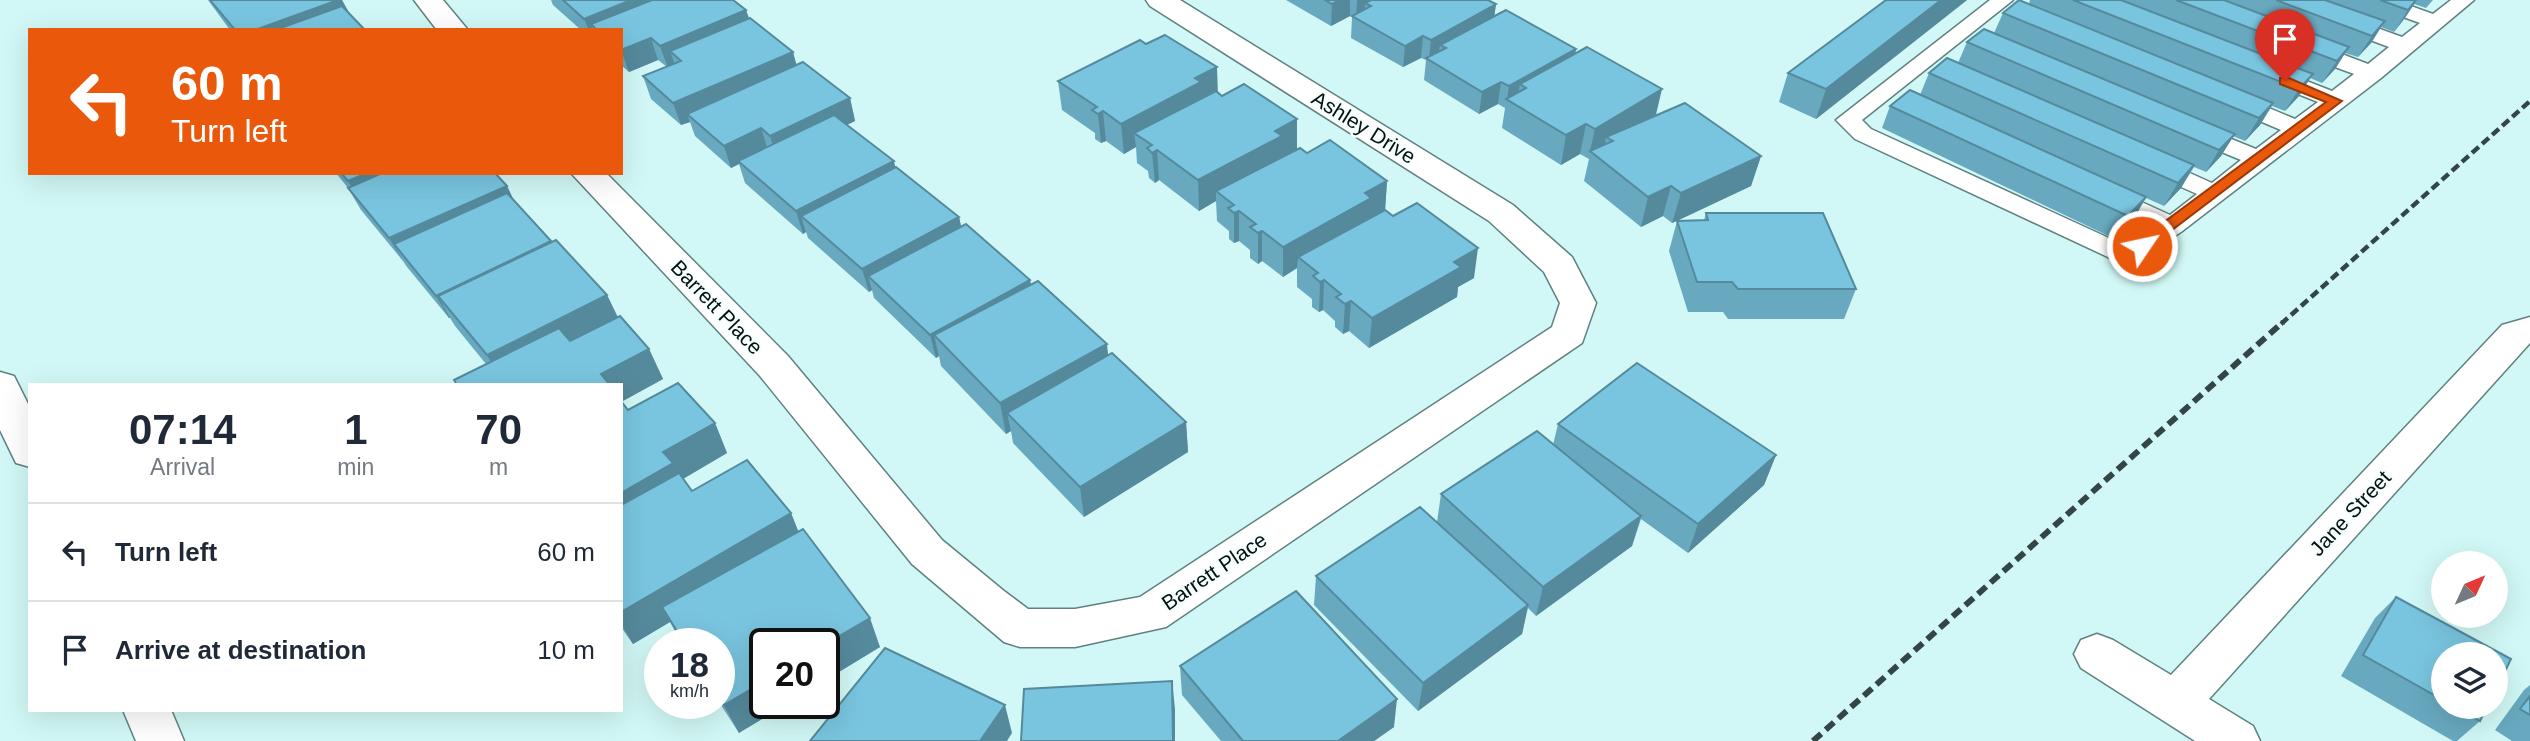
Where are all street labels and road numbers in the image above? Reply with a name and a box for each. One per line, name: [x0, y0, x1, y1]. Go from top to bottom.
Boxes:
street label: Ashley Drive: [1308, 86, 1420, 168]
street label: Barrett Place: [667, 255, 767, 359]
street label: Jane Street: [2305, 466, 2395, 560]
street label: Barrett Place: [1157, 528, 1271, 614]

